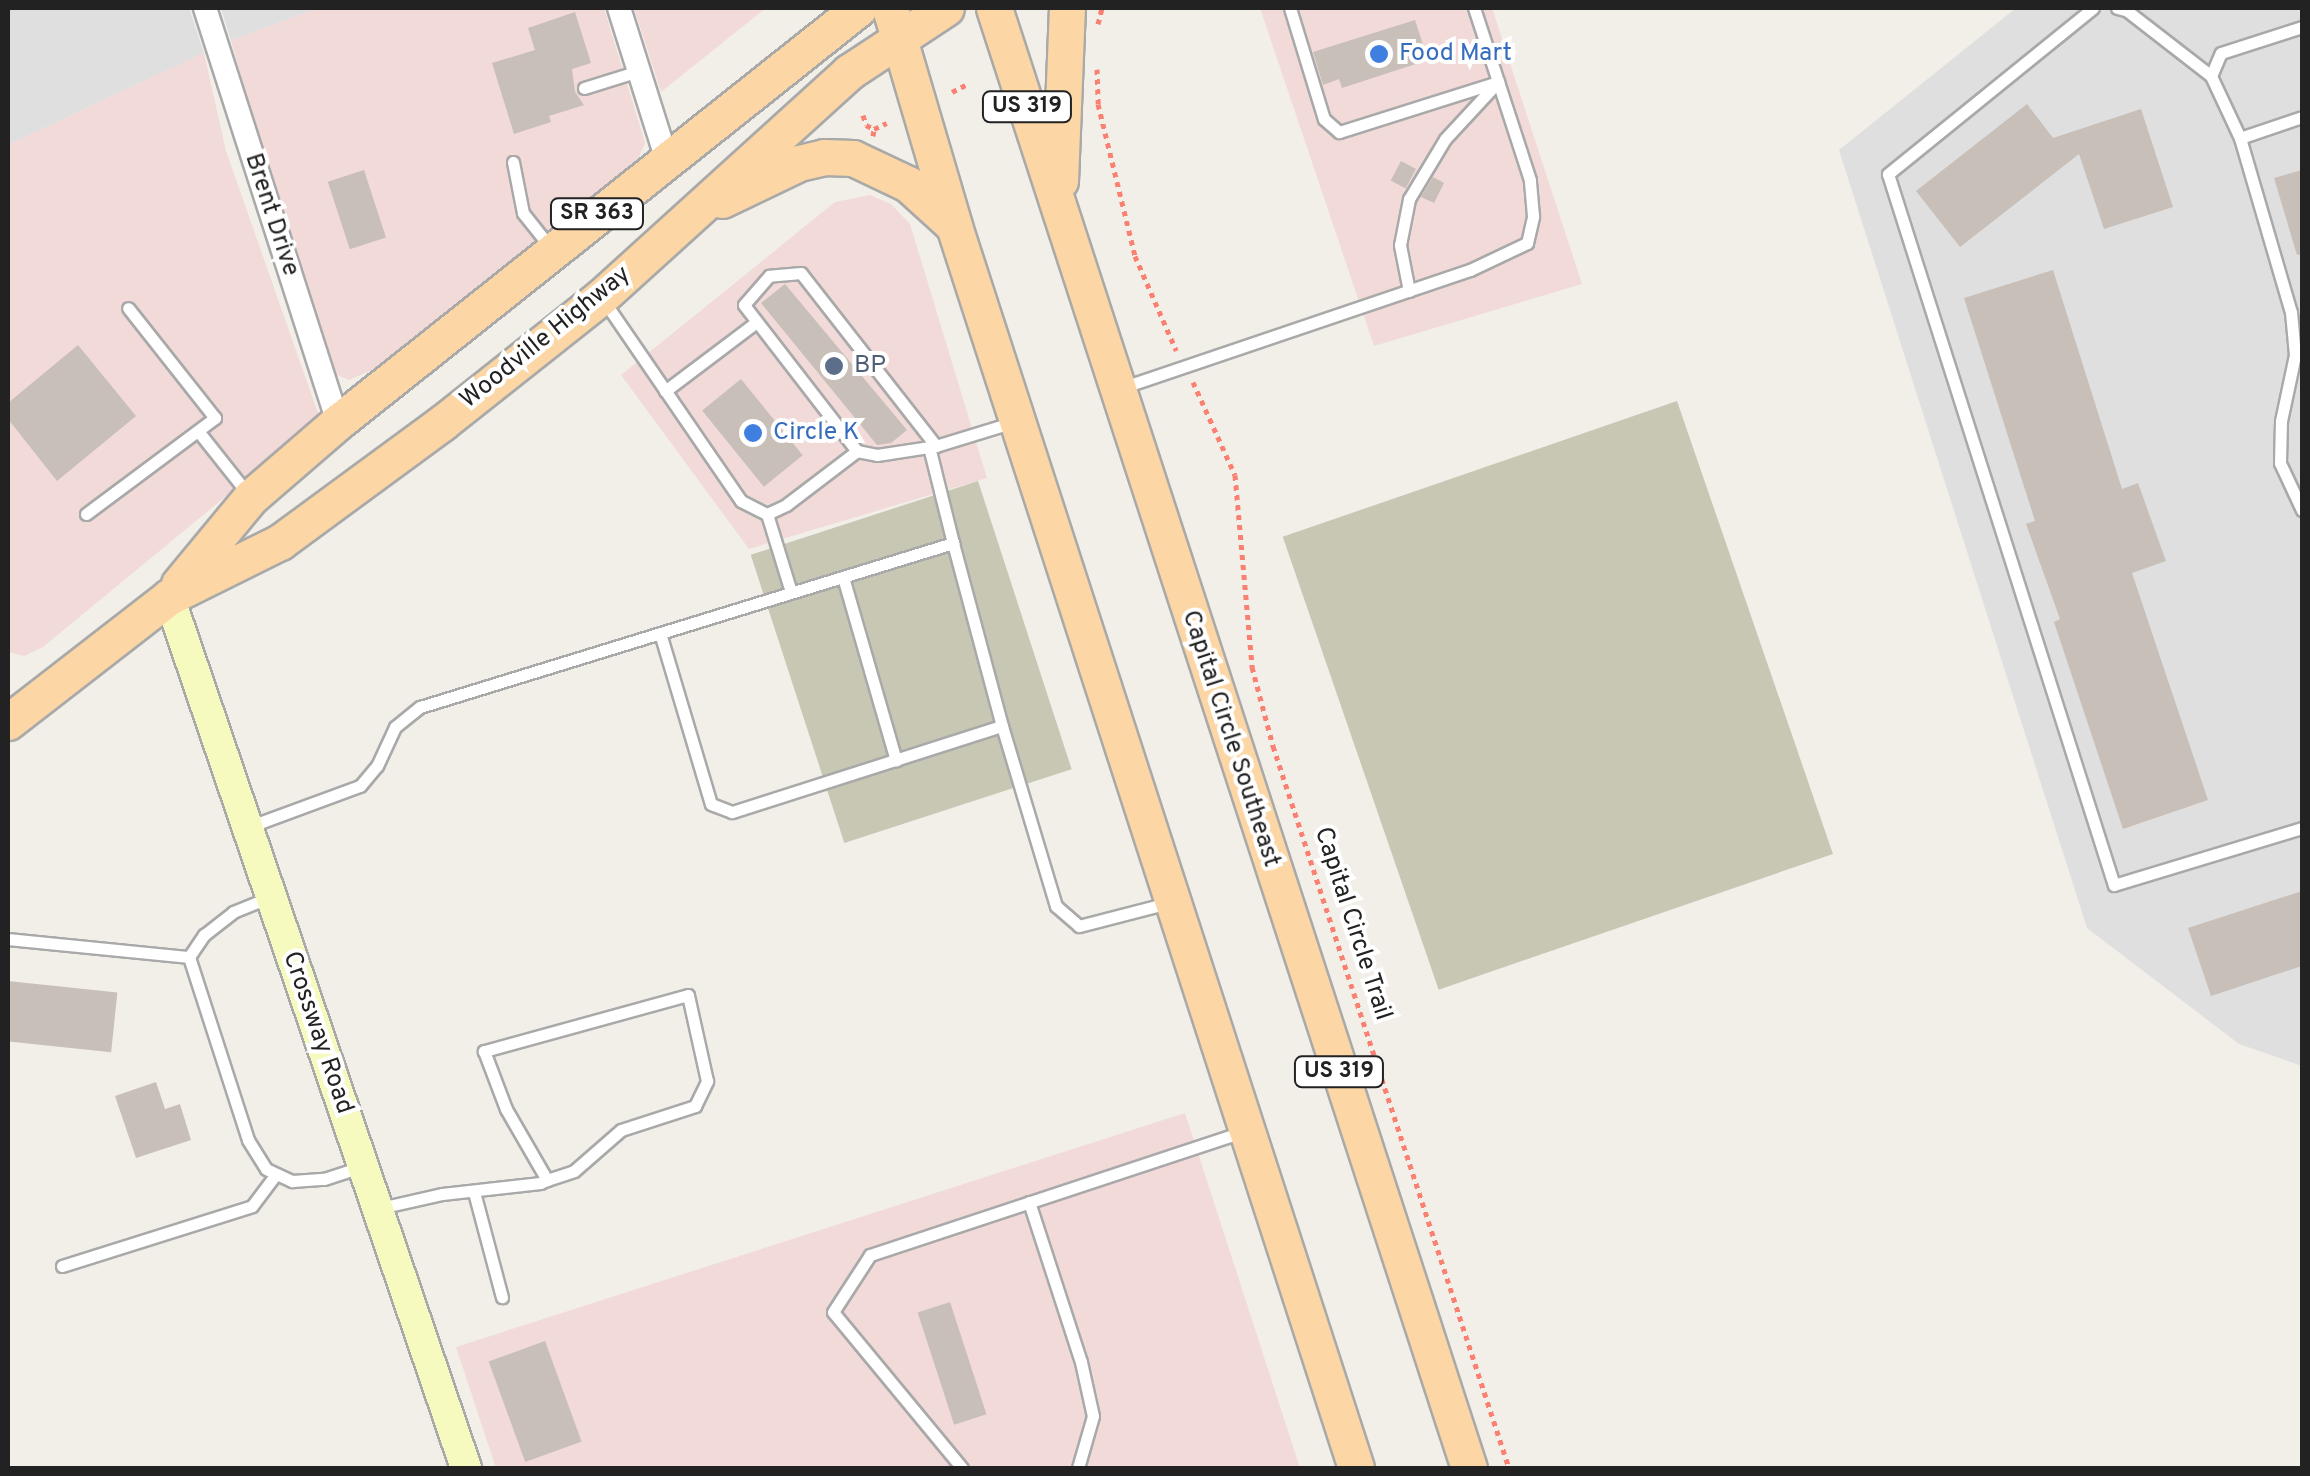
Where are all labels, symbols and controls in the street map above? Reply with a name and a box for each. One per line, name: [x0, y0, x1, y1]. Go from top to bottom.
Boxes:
place label: Food Mart: [1399, 39, 1512, 69]
marker: Food Mart: [1368, 43, 1390, 65]
road number: US 319: [980, 90, 1074, 124]
street label: Brent Drive: [237, 150, 305, 280]
road number: SR 363: [550, 197, 644, 231]
street label: Woodville Highway: [455, 260, 637, 416]
place label: BP: [854, 351, 886, 381]
marker: BP: [823, 355, 845, 377]
place label: Circle K: [773, 418, 859, 448]
marker: Circle K: [742, 422, 764, 444]
street label: Capital Circle Southeast: [1174, 607, 1286, 871]
street label: Capital Circle Trail: [1306, 823, 1398, 1025]
street label: Crossway Road: [275, 948, 359, 1118]
road number: US 319: [1292, 1055, 1386, 1089]

